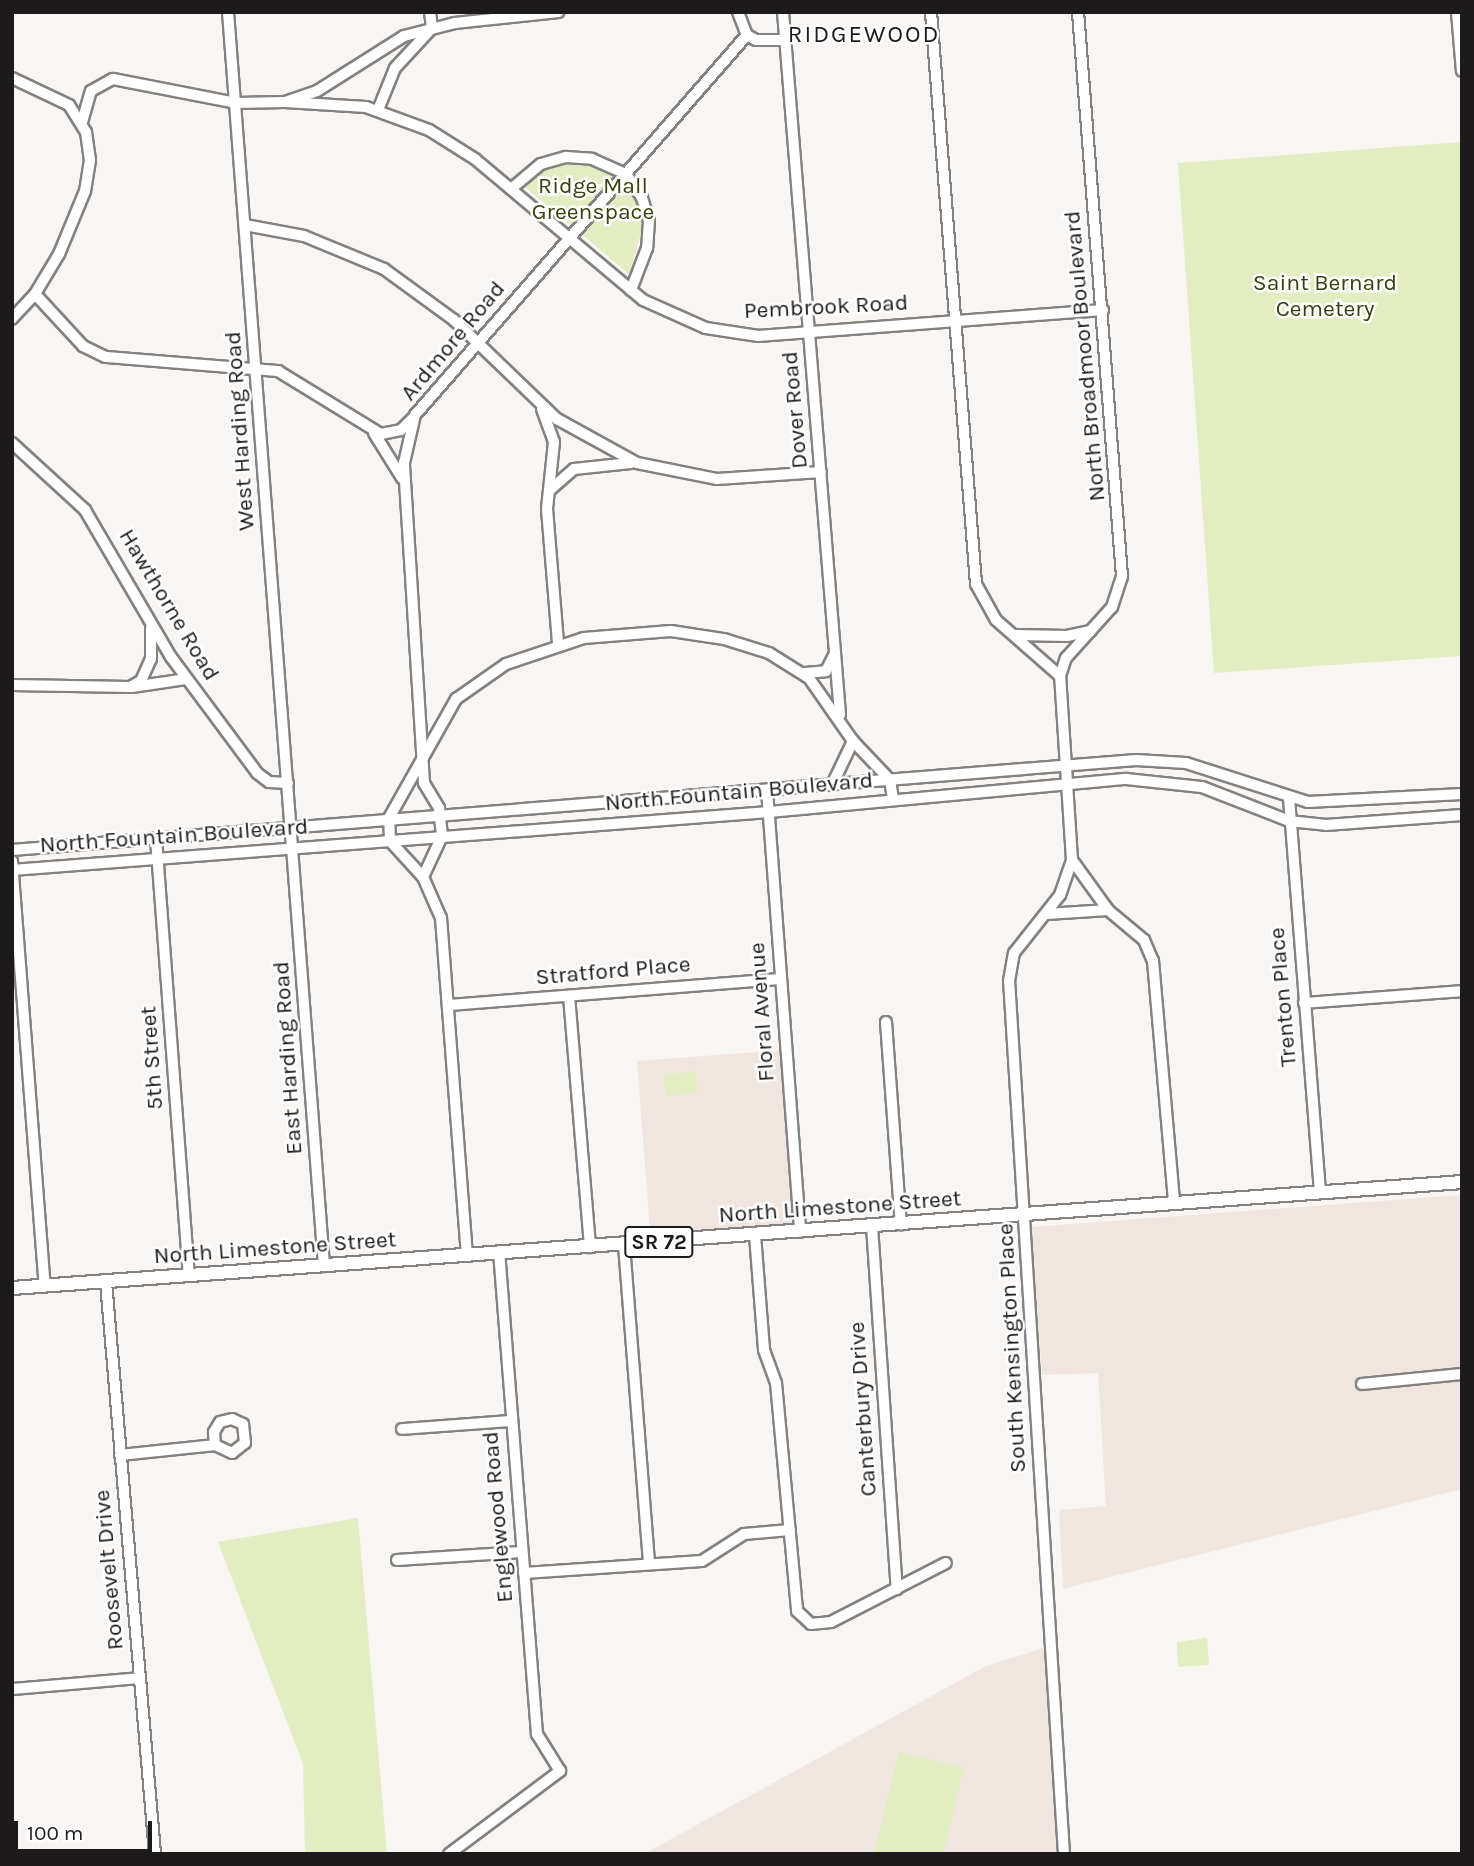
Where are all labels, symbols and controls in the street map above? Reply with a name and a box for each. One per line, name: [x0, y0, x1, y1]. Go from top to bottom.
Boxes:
district label: RIDGEWOOD: [789, 21, 939, 49]
park label: Ridge Mall Greenspace: [532, 172, 654, 226]
street label: North Broadmoor Boulevard: [1059, 209, 1111, 503]
park label: Saint Bernard Cemetery: [1253, 269, 1397, 323]
street label: Ardmore Road: [395, 276, 511, 406]
street label: Pembrook Road: [743, 289, 909, 325]
street label: West Harding Road: [219, 330, 261, 532]
street label: Dover Road: [776, 350, 814, 470]
street label: Hawthorne Road: [113, 524, 225, 686]
street label: North Fountain Boulevard: [604, 767, 874, 817]
street label: North Fountain Boulevard: [39, 813, 309, 859]
street label: Trenton Place: [1263, 926, 1303, 1068]
street label: Floral Avenue: [743, 941, 781, 1083]
street label: Stratford Place: [534, 950, 692, 992]
street label: East Harding Road: [267, 960, 309, 1156]
street label: 5th Street: [135, 1005, 169, 1111]
street label: North Limestone Street: [718, 1185, 962, 1229]
street label: South Kensington Place: [992, 1222, 1032, 1474]
road number: SR 72: [624, 1224, 694, 1260]
street label: North Limestone Street: [153, 1226, 397, 1270]
street label: Canterbury Drive: [843, 1321, 883, 1497]
street label: Englewood Road: [477, 1430, 519, 1604]
street label: Roosevelt Drive: [88, 1489, 130, 1651]
scale bar: [18, 1806, 156, 1850]
text: 100 m: [27, 1821, 84, 1845]

